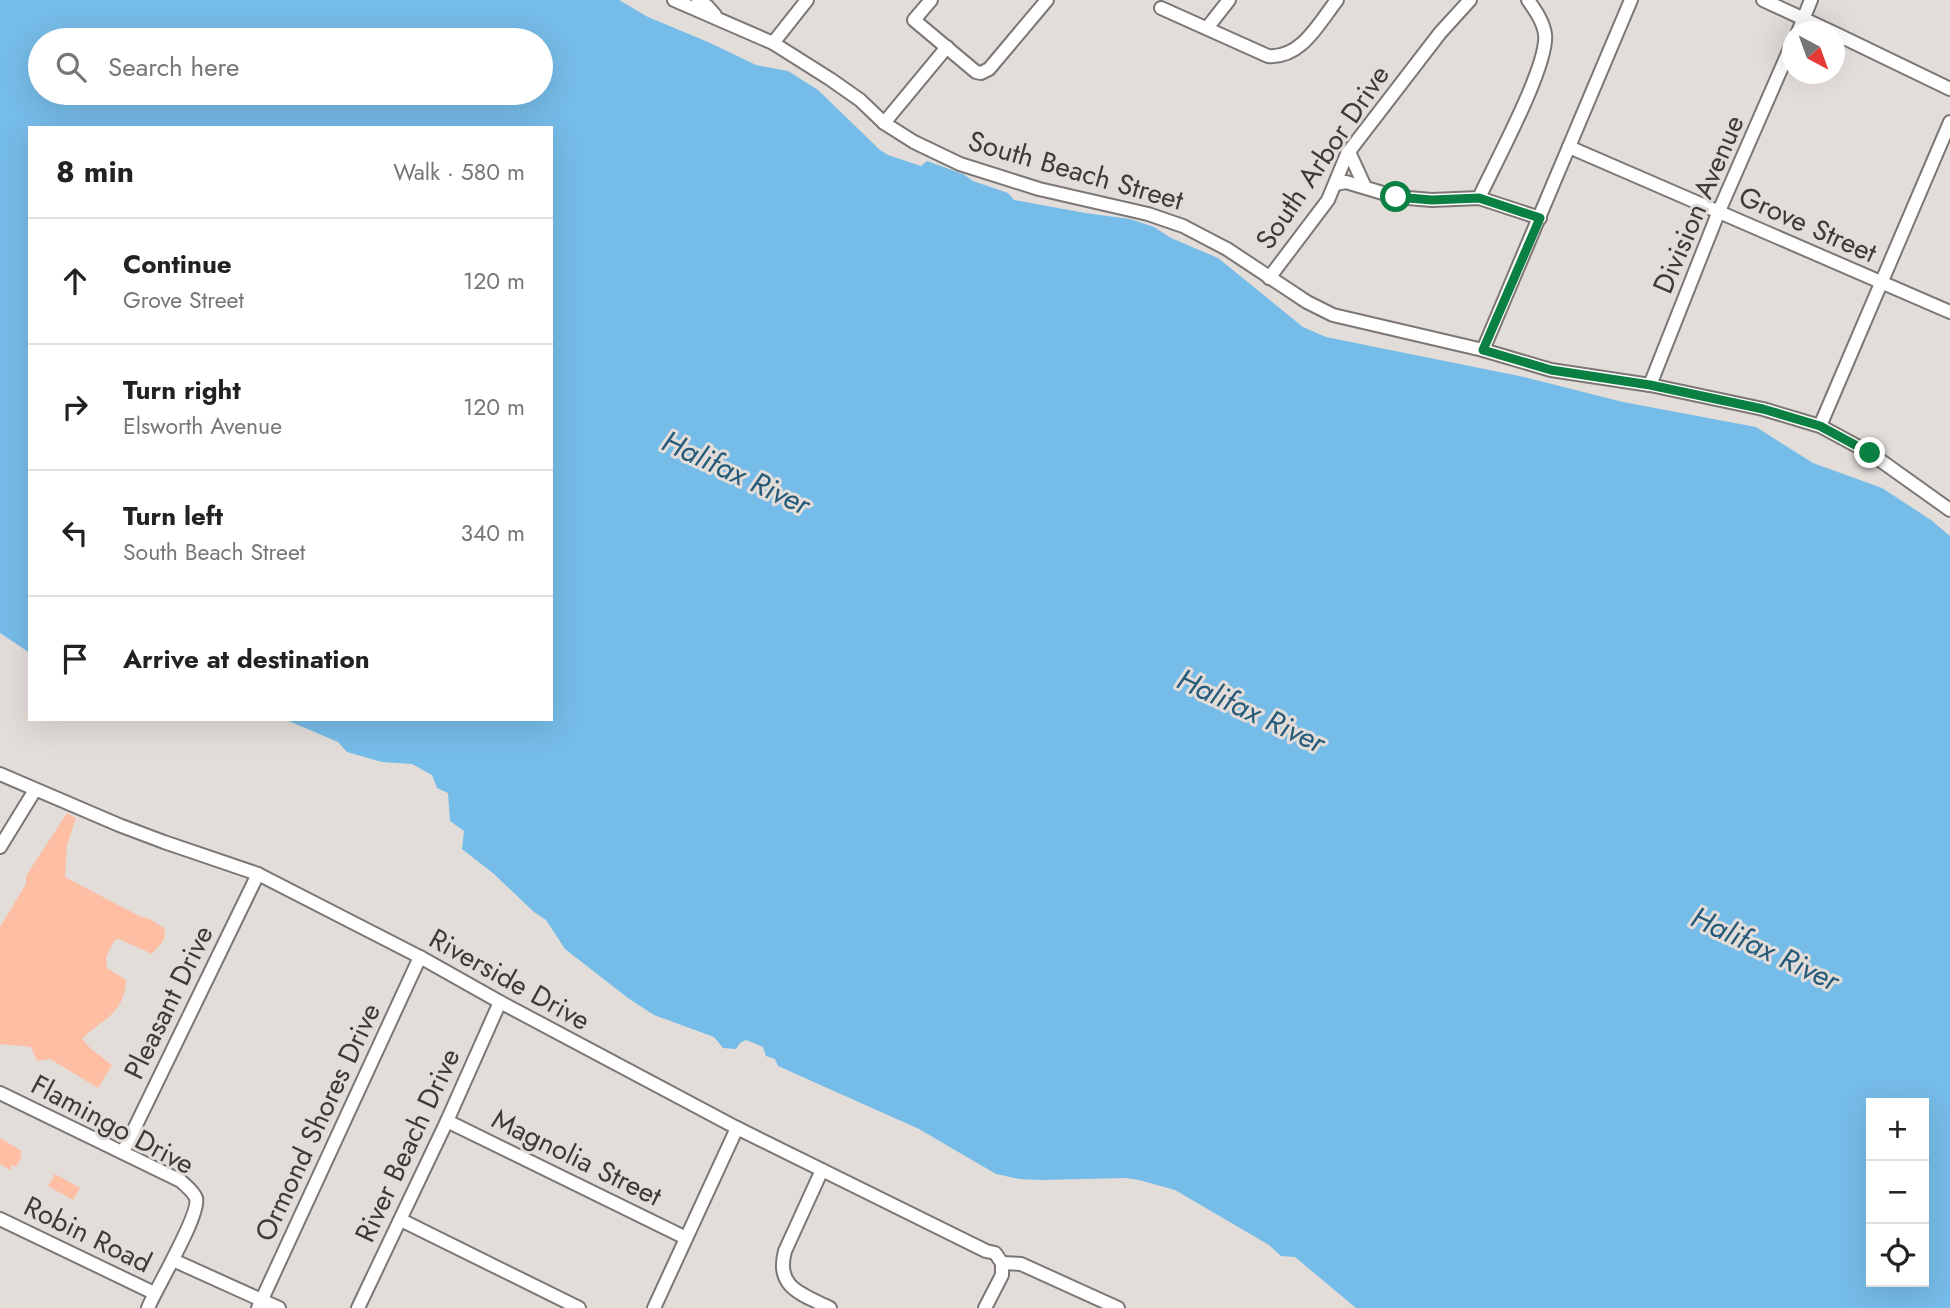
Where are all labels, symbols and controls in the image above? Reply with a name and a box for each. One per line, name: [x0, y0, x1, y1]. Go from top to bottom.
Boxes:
north arrow: [1782, 21, 1845, 84]
search box: [28, 28, 553, 105]
icon: search: [52, 48, 90, 86]
text: Search here: [108, 48, 240, 86]
street label: South Arbor Drive: [1245, 57, 1399, 258]
street label: Division Avenue: [1642, 109, 1754, 300]
street label: South Beach Street: [964, 120, 1188, 221]
text: 8 min: [56, 150, 134, 193]
text: Walk · 580 m: [393, 155, 525, 189]
street label: Grove Street: [1732, 176, 1884, 273]
route start: [1380, 181, 1411, 212]
text: Continue: [123, 245, 232, 283]
icon: ahead: [56, 262, 94, 300]
text: 120 m: [463, 264, 525, 298]
text: Grove Street: [123, 283, 244, 317]
text: Turn right: [123, 371, 241, 409]
icon: right: [56, 388, 94, 426]
text: 120 m: [463, 390, 525, 424]
text: Elsworth Avenue: [123, 409, 282, 443]
water label: Halifax River: [655, 419, 819, 526]
route end: [1854, 437, 1885, 468]
text: Turn left: [123, 497, 223, 535]
icon: left: [56, 514, 94, 552]
text: 340 m: [460, 516, 525, 550]
text: South Beach Street: [123, 535, 305, 569]
icon: arrive: [56, 640, 94, 678]
text: Arrive at destination: [123, 640, 370, 678]
water label: Halifax River: [1170, 657, 1334, 764]
water label: Halifax River: [1684, 895, 1848, 1002]
street label: Pleasant Drive: [114, 918, 223, 1086]
street label: Riverside Drive: [422, 918, 598, 1041]
street label: Ormond Shores Drive: [244, 996, 391, 1248]
street label: River Beach Drive: [345, 1042, 470, 1249]
street label: Flamingo Drive: [24, 1064, 202, 1185]
map controls: [1866, 1098, 1929, 1287]
button: +: [1866, 1098, 1929, 1161]
street label: Magnolia Street: [485, 1099, 669, 1216]
button: −: [1866, 1161, 1929, 1224]
street label: Robin Road: [17, 1186, 159, 1283]
button: locate: [1866, 1224, 1929, 1287]

